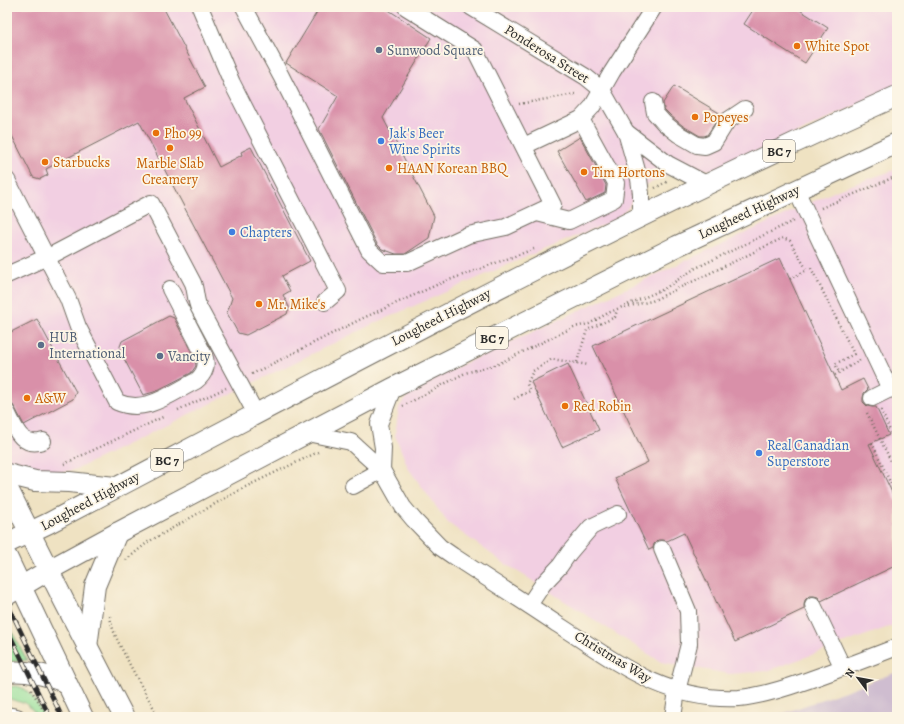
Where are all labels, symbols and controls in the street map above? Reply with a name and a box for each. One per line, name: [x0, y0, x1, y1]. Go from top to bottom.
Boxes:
street label: Ponderosa Street: [501, 20, 594, 88]
place label: White Spot: [804, 37, 870, 56]
place label: Sunwood Square: [387, 41, 483, 60]
marker: White Spot: [792, 41, 802, 51]
marker: Sunwood Square: [374, 45, 384, 55]
place label: Popeyes: [703, 108, 749, 127]
marker: Popeyes: [690, 112, 700, 122]
place label: Pho 99: [164, 124, 202, 143]
place label: Jak's Beer Wine Spirits: [388, 124, 460, 159]
marker: Pho 99: [151, 128, 161, 138]
marker: Jak's Beer Wine Spirits: [376, 136, 386, 146]
road number: BC 7: [763, 140, 795, 162]
marker: Marble Slab Creamery: [165, 143, 175, 153]
place label: Starbucks: [53, 153, 110, 172]
place label: Marble Slab Creamery: [136, 154, 204, 189]
marker: Starbucks: [40, 157, 50, 167]
place label: HAAN Korean BBQ: [397, 159, 509, 178]
marker: HAAN Korean BBQ: [384, 163, 394, 173]
place label: Tim Hortons: [592, 163, 665, 182]
marker: Tim Hortons: [579, 167, 589, 177]
street label: Lougheed Highway: [695, 180, 803, 244]
place label: Chapters: [240, 223, 292, 242]
marker: Chapters: [227, 227, 237, 237]
street label: Lougheed Highway: [388, 283, 495, 350]
place label: Mr. Mike's: [267, 295, 326, 314]
marker: Mr. Mike's: [254, 299, 264, 309]
road number: BC 7: [476, 327, 508, 349]
place label: HUB International: [49, 328, 126, 363]
marker: HUB International: [36, 340, 46, 350]
place label: Vancity: [167, 347, 211, 366]
marker: Vancity: [155, 351, 165, 361]
place label: A&W: [34, 389, 67, 408]
marker: A&W: [22, 393, 32, 403]
place label: Red Robin: [573, 397, 632, 416]
marker: Red Robin: [560, 401, 570, 411]
place label: Real Canadian Superstore: [767, 436, 850, 471]
marker: Real Canadian Superstore: [754, 448, 764, 458]
road number: BC 7: [151, 449, 183, 471]
street label: Lougheed Highway: [37, 467, 144, 535]
street label: Christmas Way: [571, 627, 656, 688]
north arrow: [838, 658, 878, 698]
text: N: [841, 666, 858, 680]

